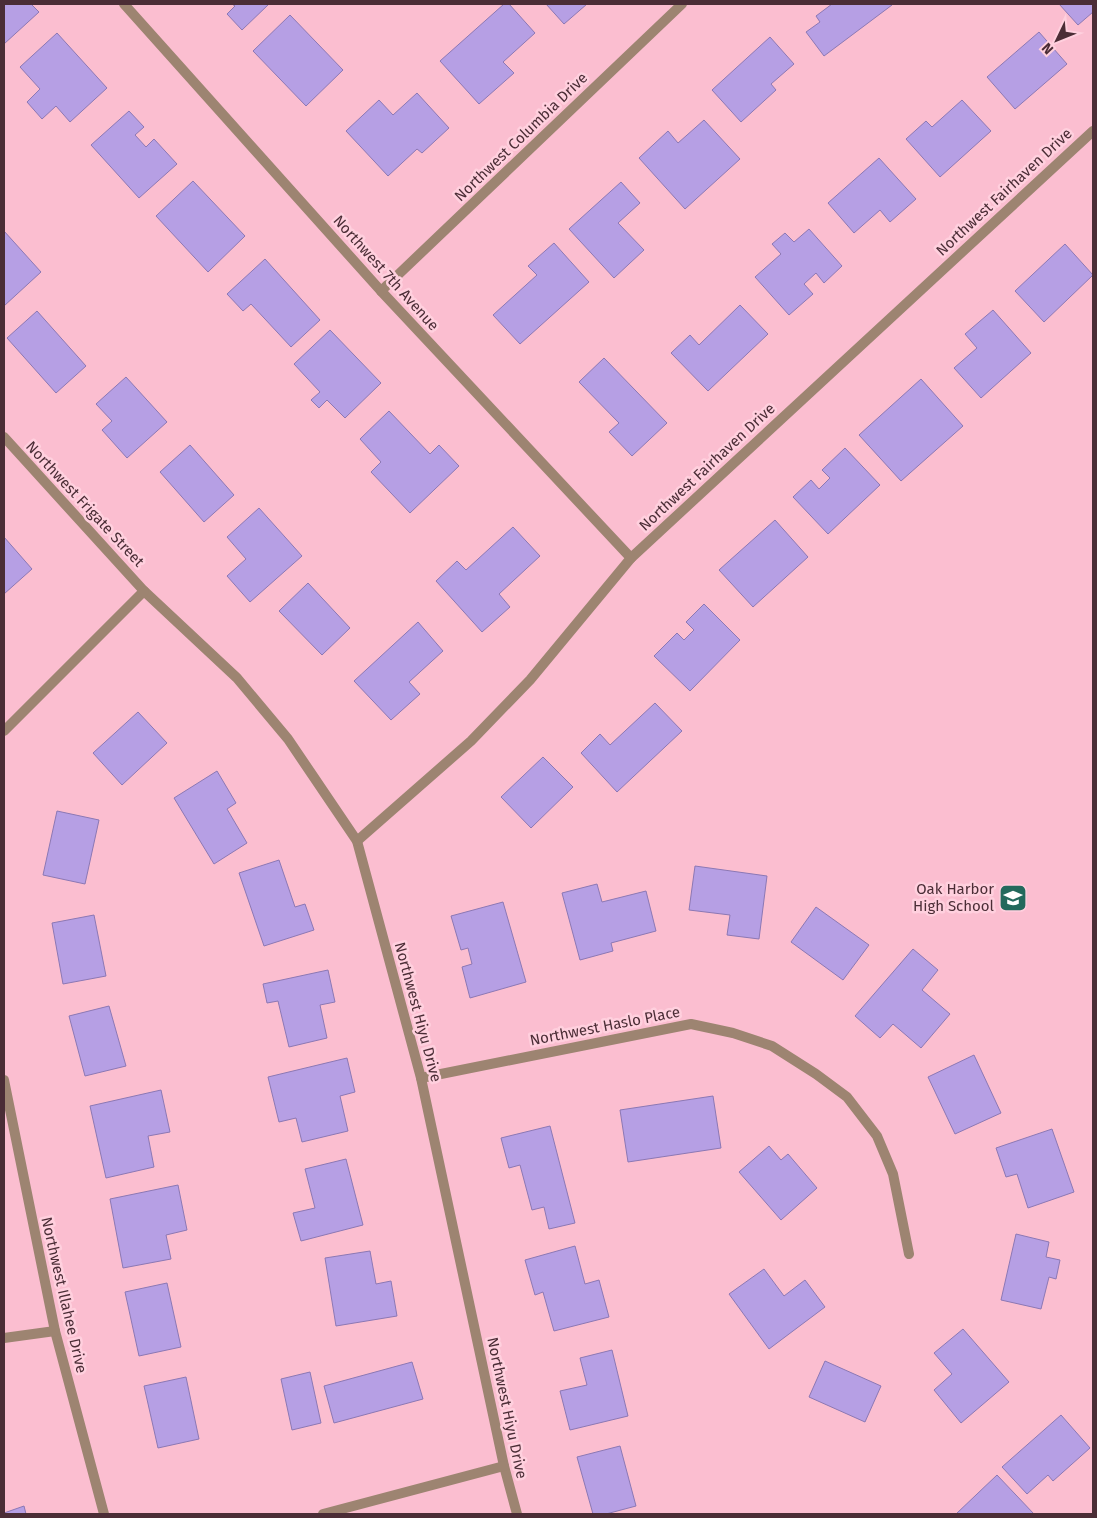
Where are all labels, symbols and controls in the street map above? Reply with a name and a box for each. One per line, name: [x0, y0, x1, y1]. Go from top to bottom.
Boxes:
north arrow: [1032, 15, 1082, 65]
text: N: [1038, 39, 1057, 58]
street label: Northwest Columbia Drive: [451, 69, 591, 205]
street label: Northwest Fairhaven Drive: [932, 124, 1076, 260]
street label: Northwest 7th Avenue: [329, 212, 443, 334]
street label: Northwest Fairhaven Drive: [635, 399, 779, 535]
street label: Northwest Frigate Street: [22, 438, 148, 571]
place label: Oak Harbor High School: [913, 880, 995, 915]
school or university icon: Oak Harbor High School: [998, 883, 1028, 913]
street label: Northwest Hiyu Drive: [391, 940, 445, 1084]
street label: Northwest Haslo Place: [528, 1003, 682, 1049]
street label: Northwest Illahee Drive: [37, 1215, 91, 1375]
street label: Northwest Hiyu Drive: [483, 1336, 531, 1480]

